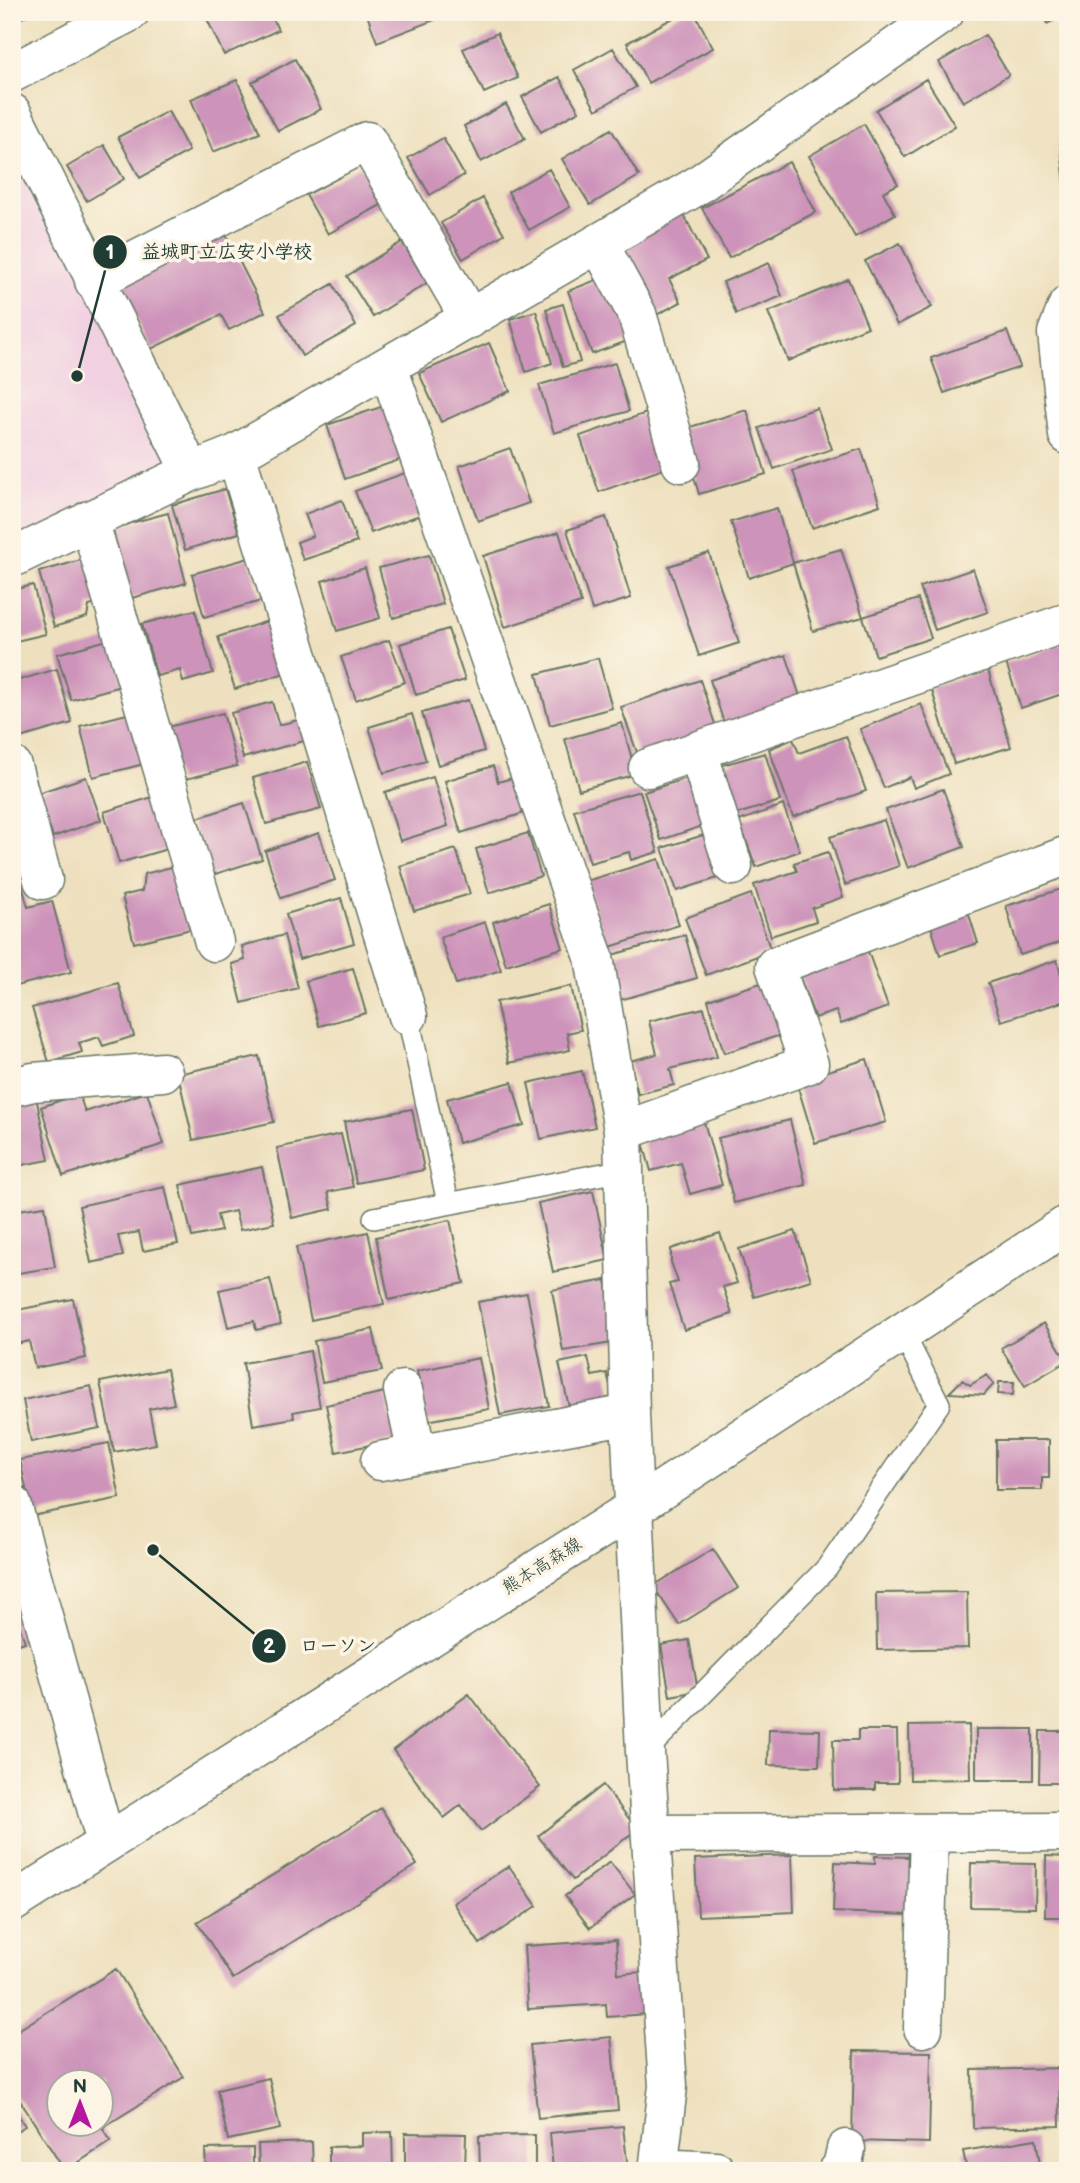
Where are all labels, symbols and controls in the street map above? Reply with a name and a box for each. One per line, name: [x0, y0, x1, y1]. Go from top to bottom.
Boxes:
callout: 益城町立広安小学校: [93, 232, 327, 272]
text: 1: [106, 240, 114, 265]
text: 益城町立広安小学校: [141, 241, 313, 264]
street label: 熊本高森線: [498, 1533, 586, 1599]
callout: ローソン: [251, 1626, 390, 1666]
text: 2: [263, 1634, 276, 1659]
text: ローソン: [300, 1635, 376, 1658]
north arrow: [46, 2068, 116, 2138]
text: N: [73, 2076, 87, 2099]

